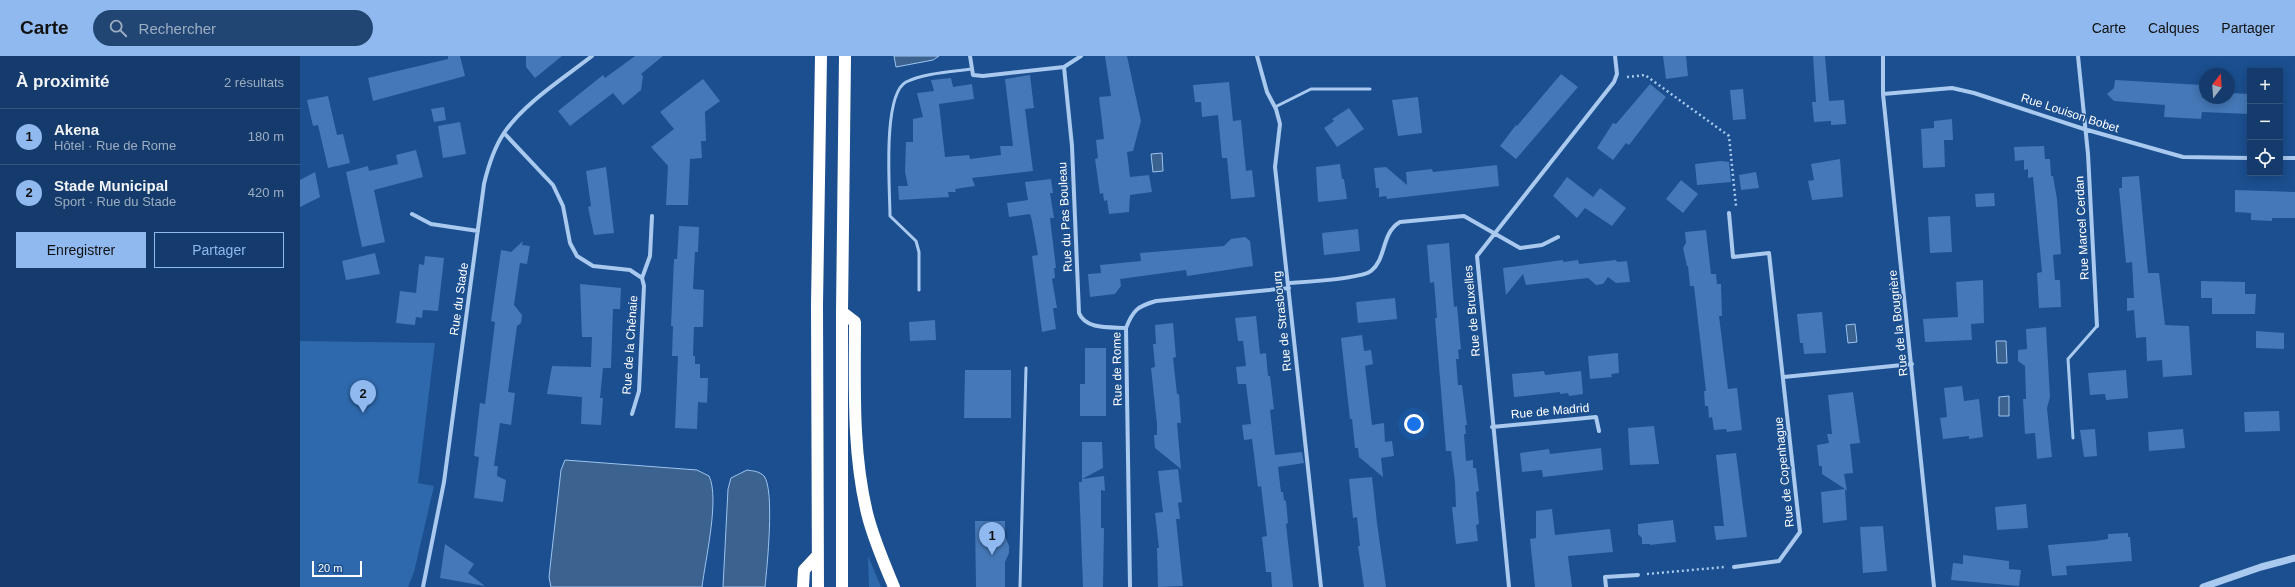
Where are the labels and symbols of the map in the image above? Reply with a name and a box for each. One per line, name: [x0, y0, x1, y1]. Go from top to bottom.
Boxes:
north arrow: [2199, 68, 2235, 104]
street label: Rue Louison Bobet: [2019, 91, 2121, 136]
street label: Rue du Pas Bouleau: [1055, 162, 1075, 272]
street label: Rue Marcel Cerdan: [2072, 176, 2092, 280]
street label: Rue du Stade: [447, 261, 471, 336]
street label: Rue de Bruxelles: [1461, 265, 1483, 357]
street label: Rue de la Bougrière: [1885, 269, 1911, 377]
street label: Rue de Strasbourg: [1270, 270, 1294, 372]
street label: Rue de la Chênaie: [620, 295, 640, 395]
street label: Rue de Rome: [1109, 332, 1125, 406]
pin: 2: [350, 380, 376, 413]
street label: Rue de Madrid: [1510, 401, 1590, 421]
your location: [1404, 414, 1424, 434]
street label: Rue de Copenhague: [1771, 416, 1797, 528]
pin: 1: [979, 522, 1005, 555]
scale bar: [312, 559, 362, 578]

